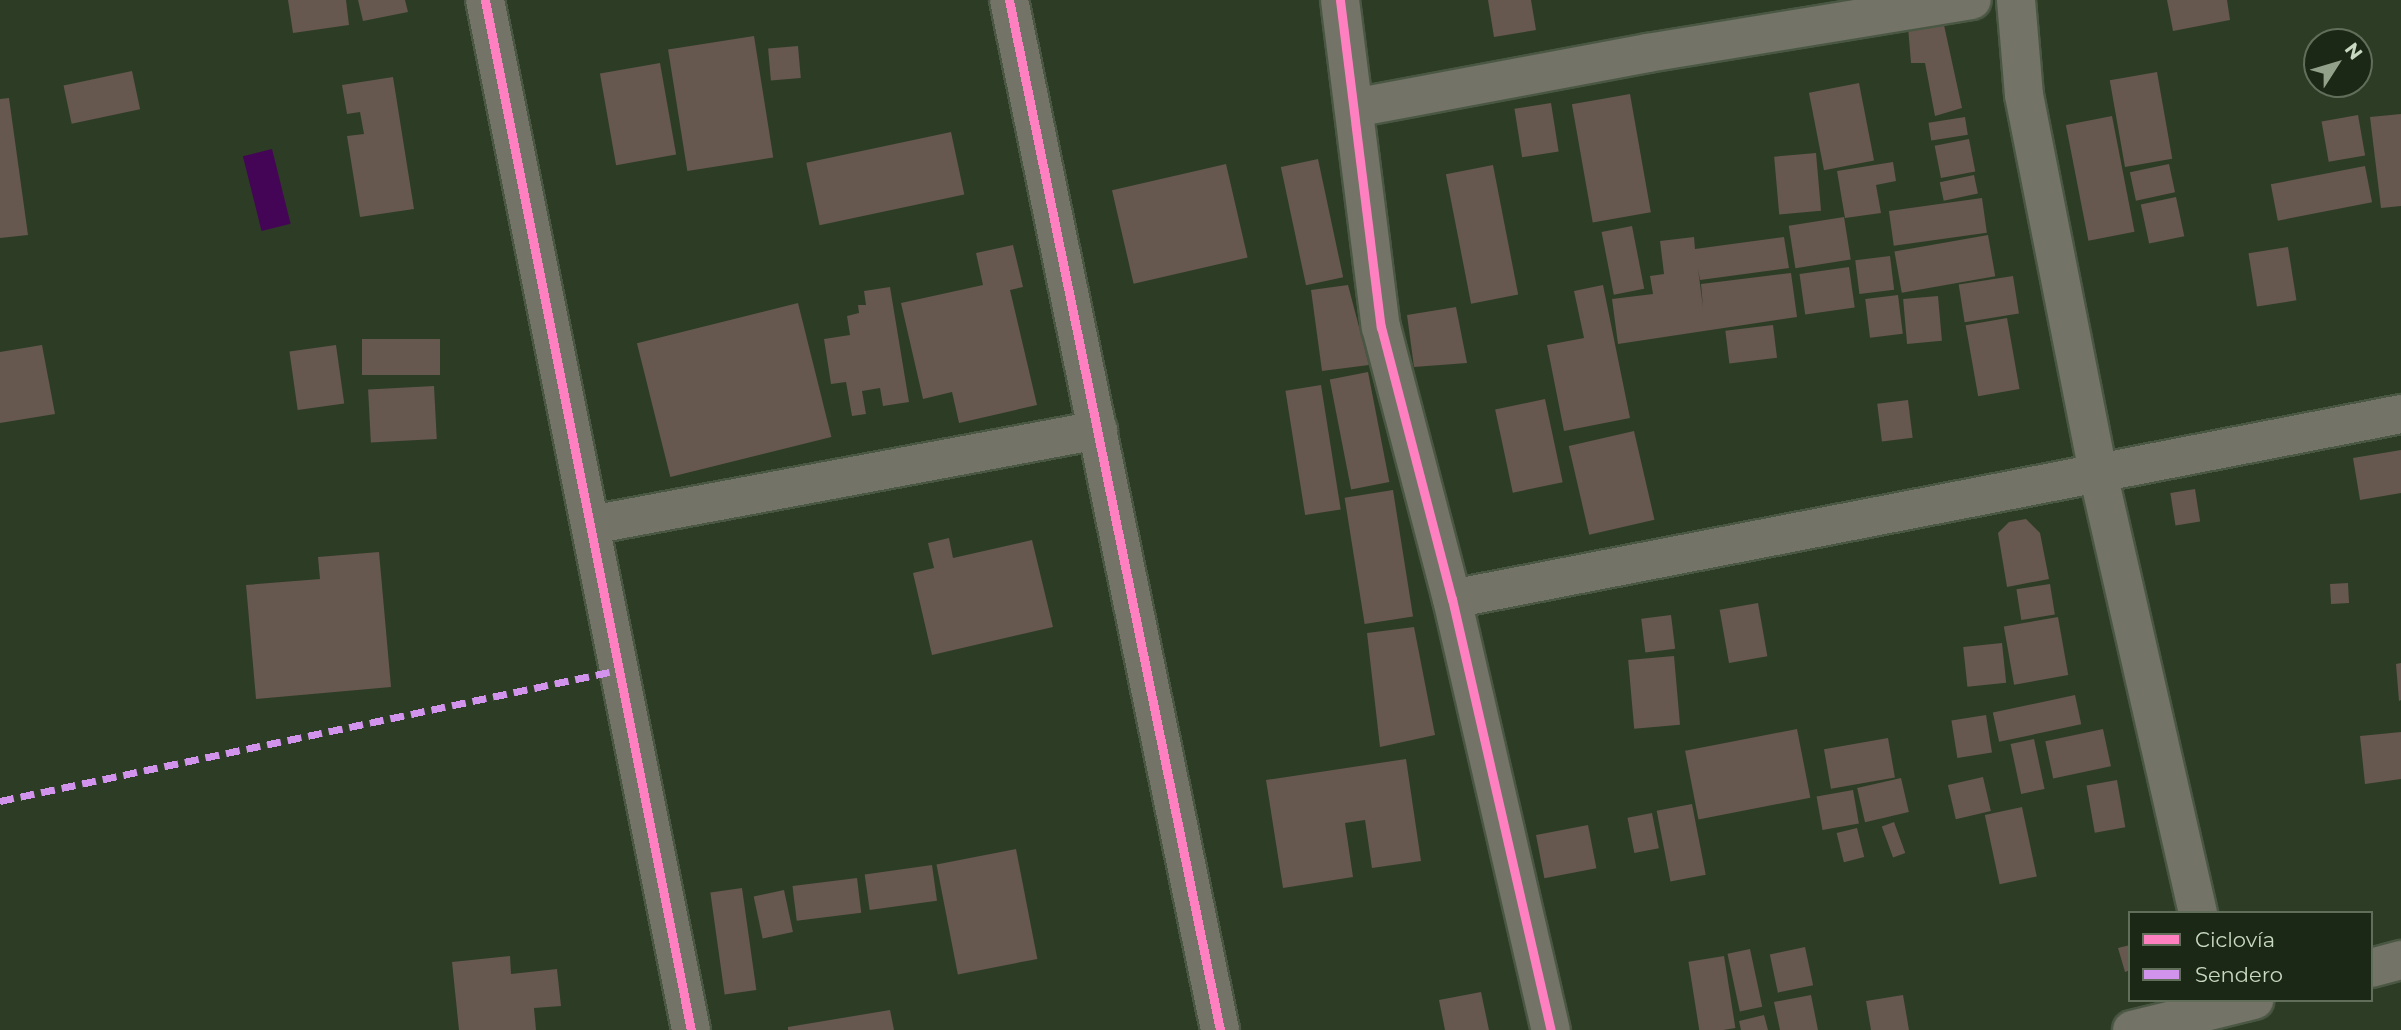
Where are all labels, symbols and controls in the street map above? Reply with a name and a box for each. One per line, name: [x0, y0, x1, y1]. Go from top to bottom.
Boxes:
north arrow: [2303, 28, 2373, 98]
text: N: [2340, 38, 2367, 64]
legend: [2128, 911, 2373, 1002]
text: Ciclovía: [2195, 927, 2275, 952]
text: Sendero: [2195, 962, 2283, 987]

